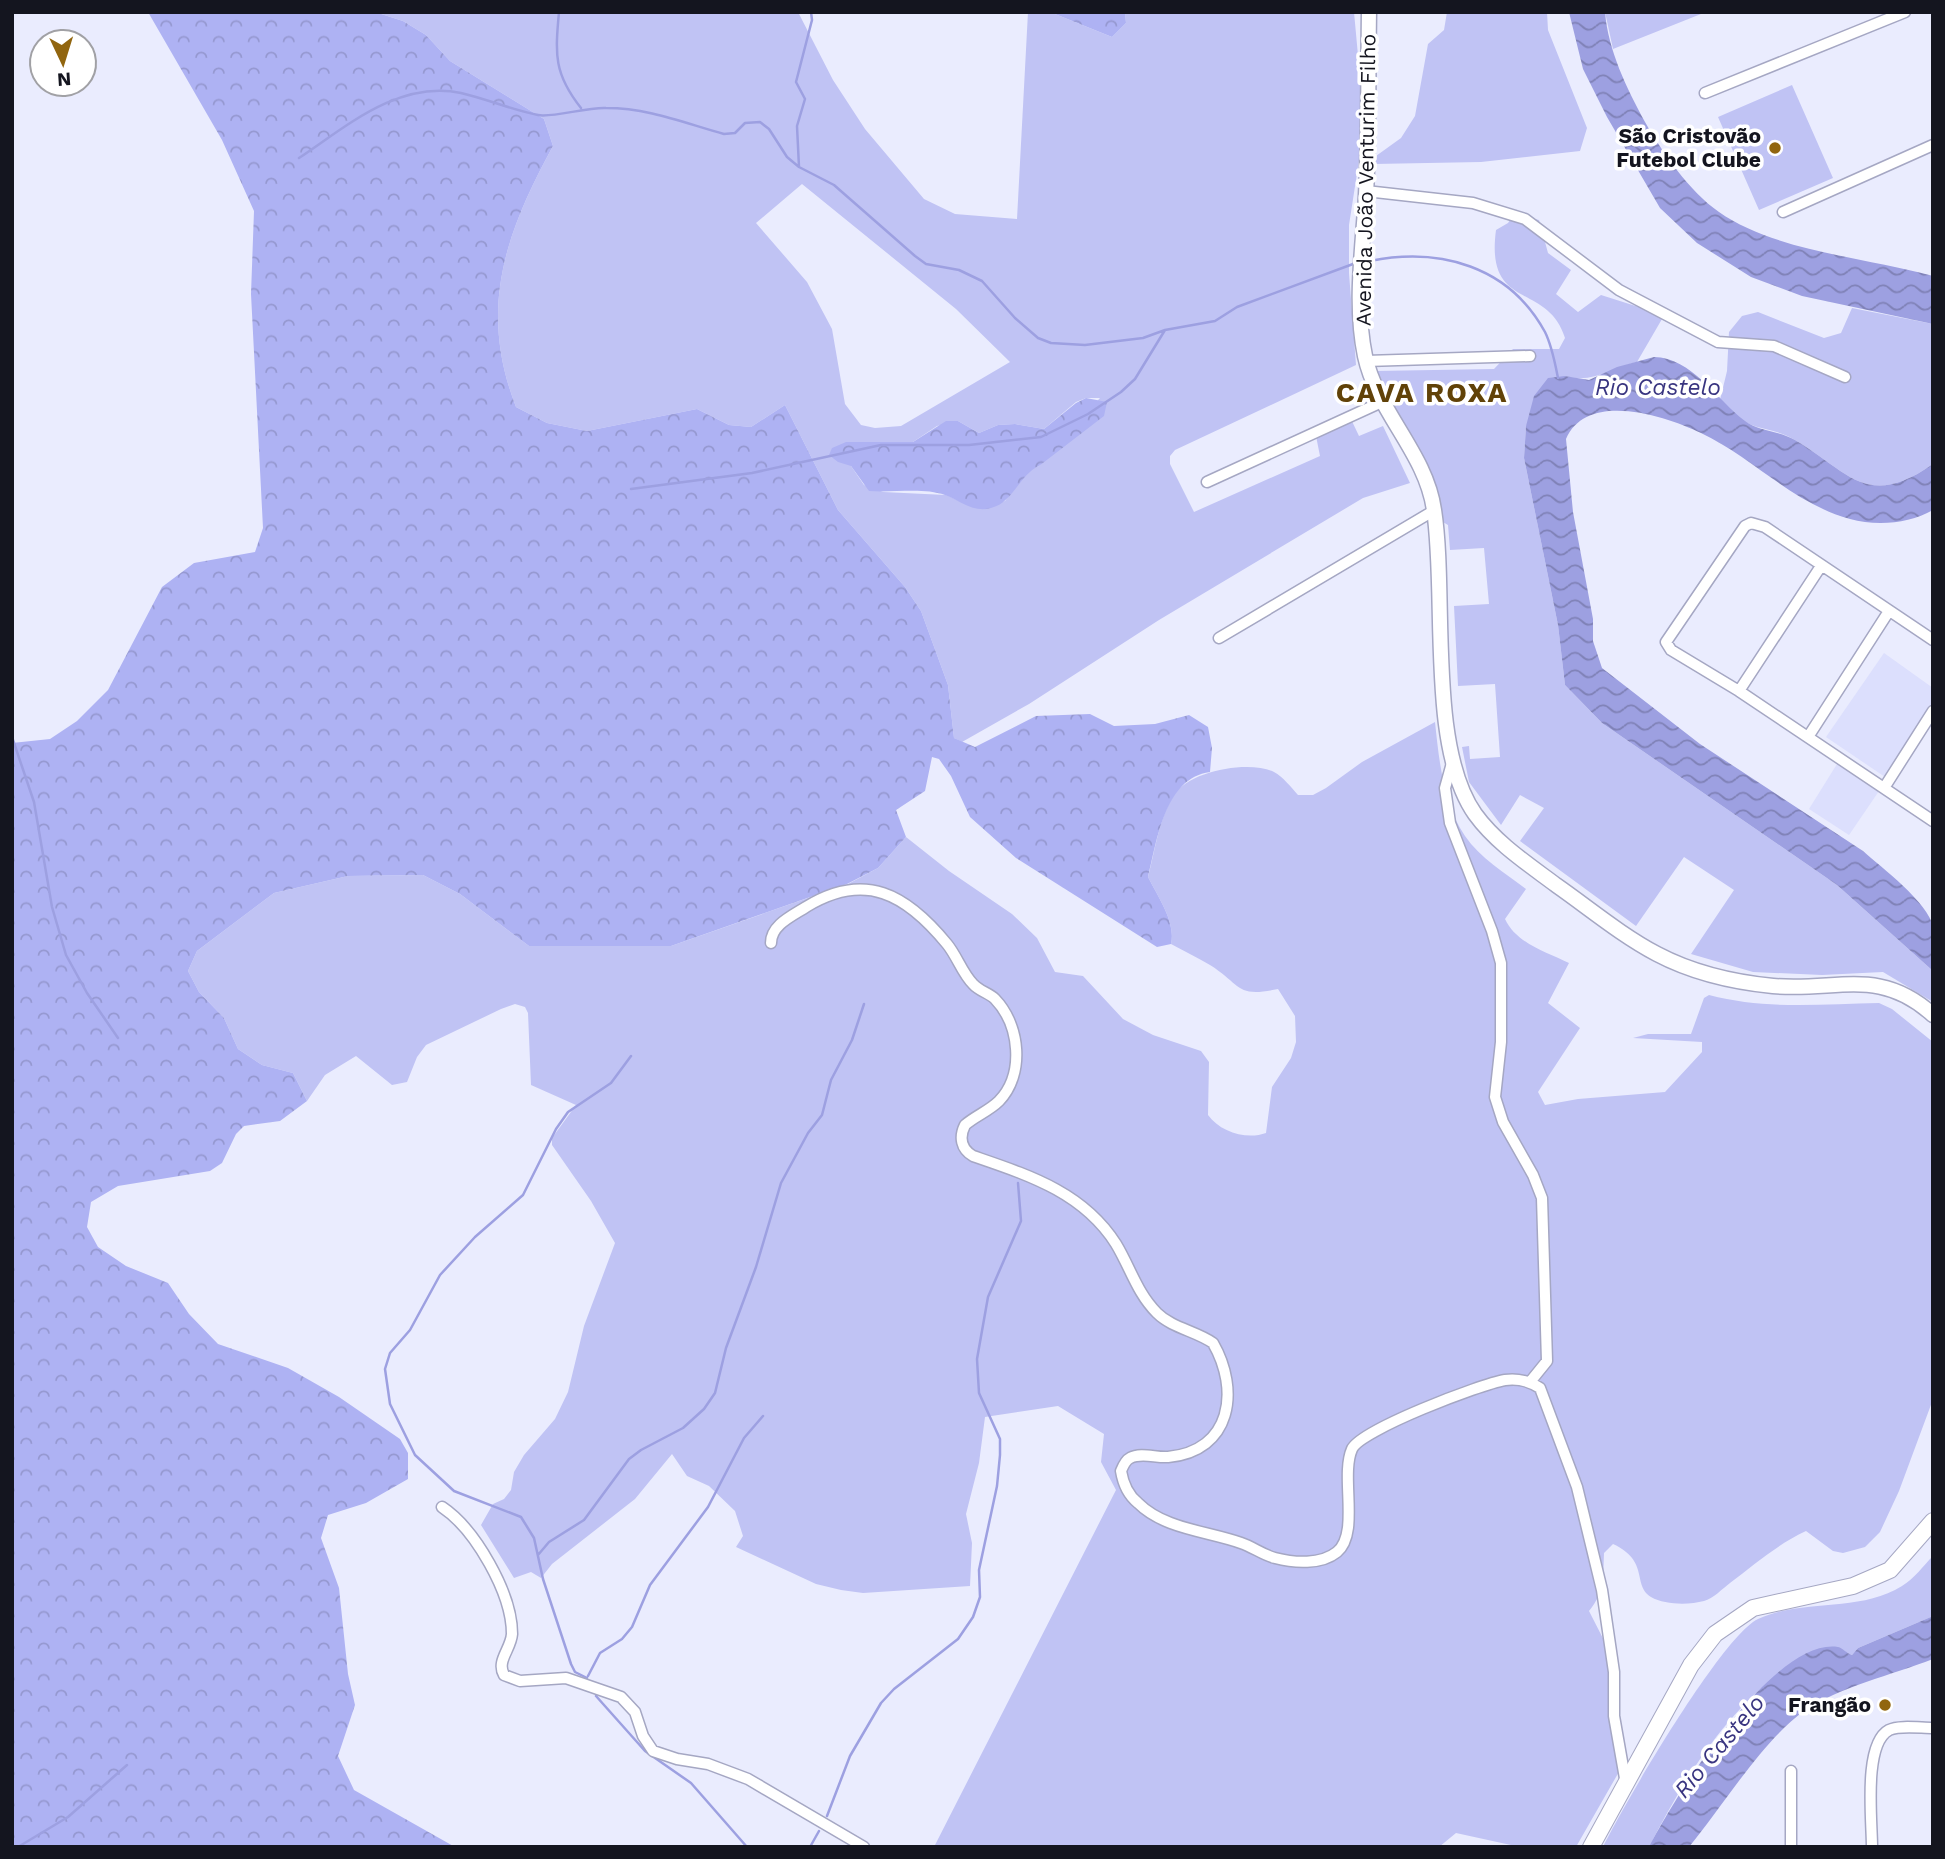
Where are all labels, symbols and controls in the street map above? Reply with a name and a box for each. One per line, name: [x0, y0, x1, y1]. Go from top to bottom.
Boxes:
north arrow: [28, 28, 98, 98]
street label: Avenida João Venturim Filho: [1350, 34, 1381, 326]
text: N: [56, 67, 72, 91]
place label: São Cristovão Futebol Clube: [1616, 123, 1761, 172]
marker: São Cristovão Futebol Clube: [1767, 140, 1783, 156]
water label: Rio Castelo: [1595, 374, 1721, 401]
district label: CAVA ROXA: [1336, 376, 1508, 409]
water label: Rio Castelo: [1669, 1689, 1770, 1803]
place label: Frangão: [1788, 1692, 1871, 1717]
marker: Frangão: [1877, 1697, 1893, 1713]

